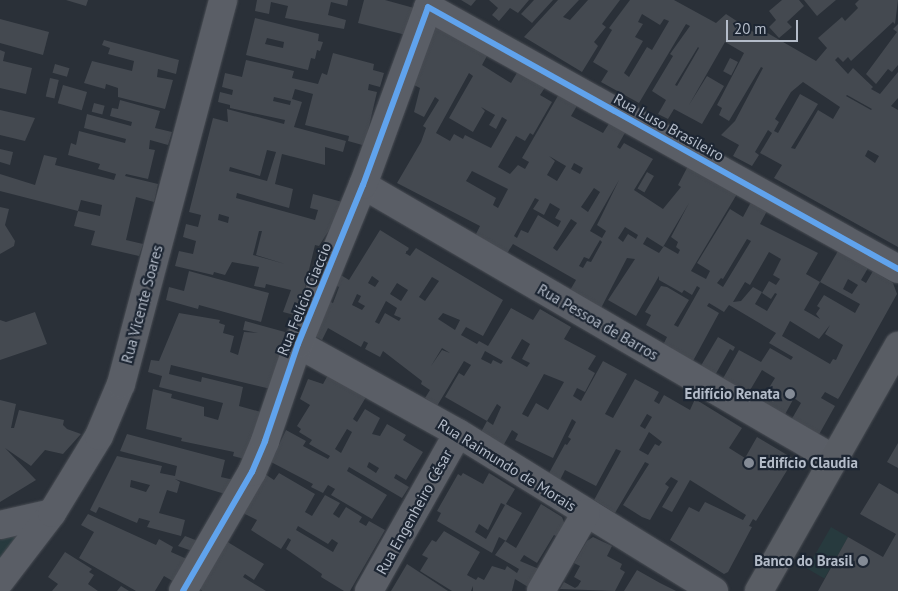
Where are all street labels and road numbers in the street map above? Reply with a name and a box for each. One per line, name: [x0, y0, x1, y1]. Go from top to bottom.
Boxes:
street label: Rua Luso Brasileiro: [611, 89, 727, 165]
street label: Rua Felício Ciaccio: [273, 240, 335, 358]
street label: Rua Vicente Soares: [118, 243, 166, 365]
street label: Rua Pessoa de Barros: [534, 280, 662, 364]
street label: Rua Raimundo de Morais: [435, 415, 579, 515]
street label: Rua Engenheiro César: [372, 446, 456, 578]

